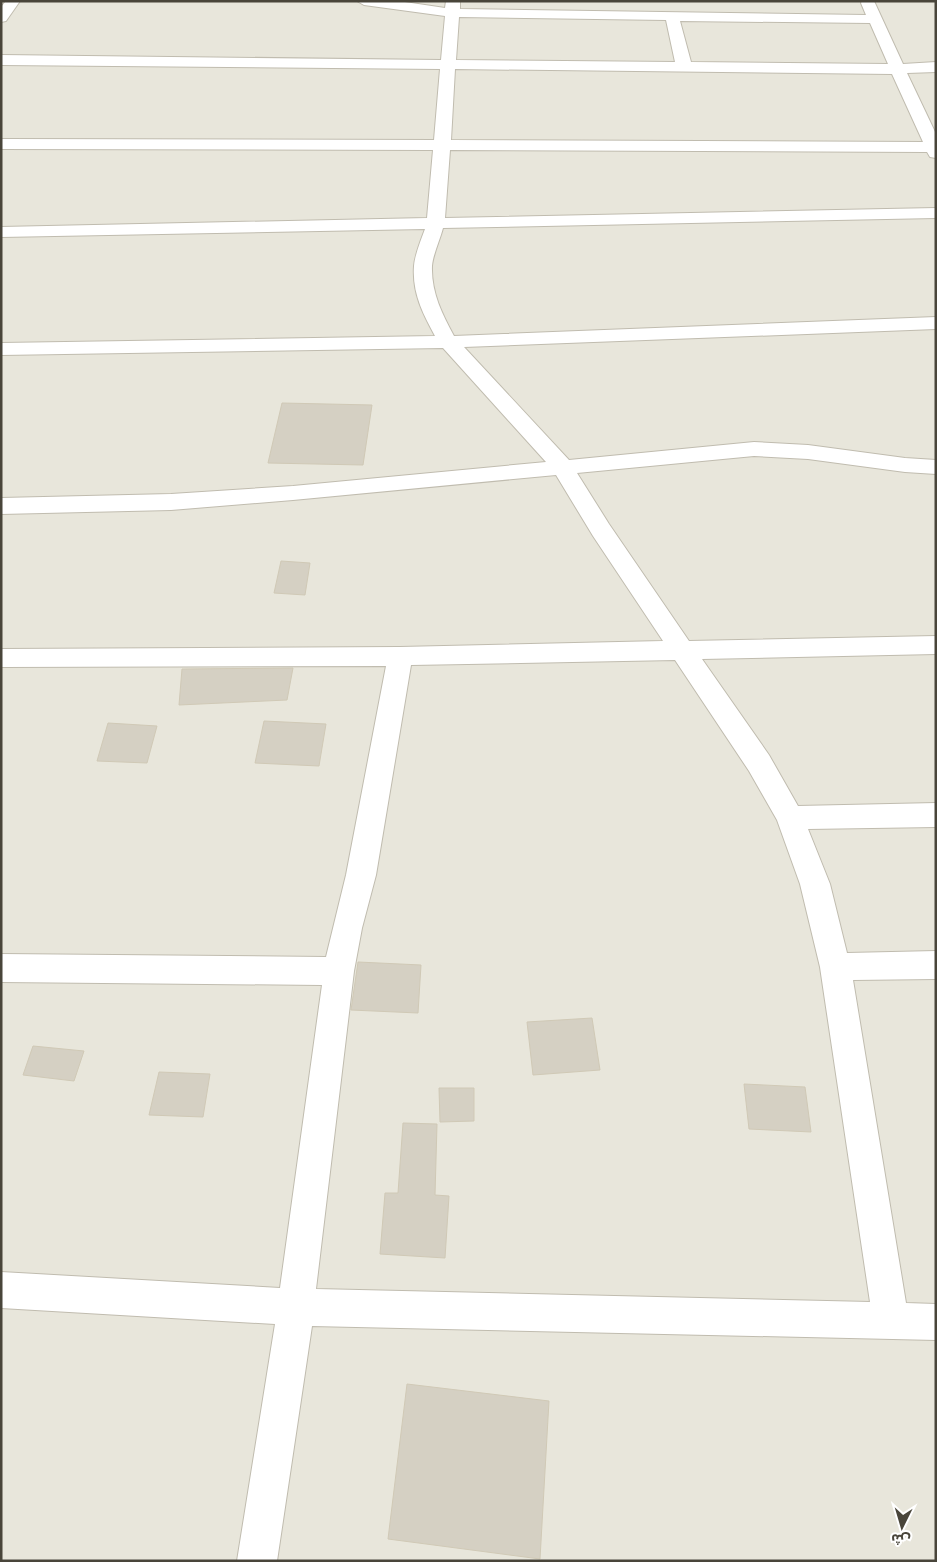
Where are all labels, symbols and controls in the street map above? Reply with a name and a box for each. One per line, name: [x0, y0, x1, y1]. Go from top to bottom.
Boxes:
north arrow: [877, 1502, 927, 1552]
text: ش: [891, 1530, 911, 1549]

